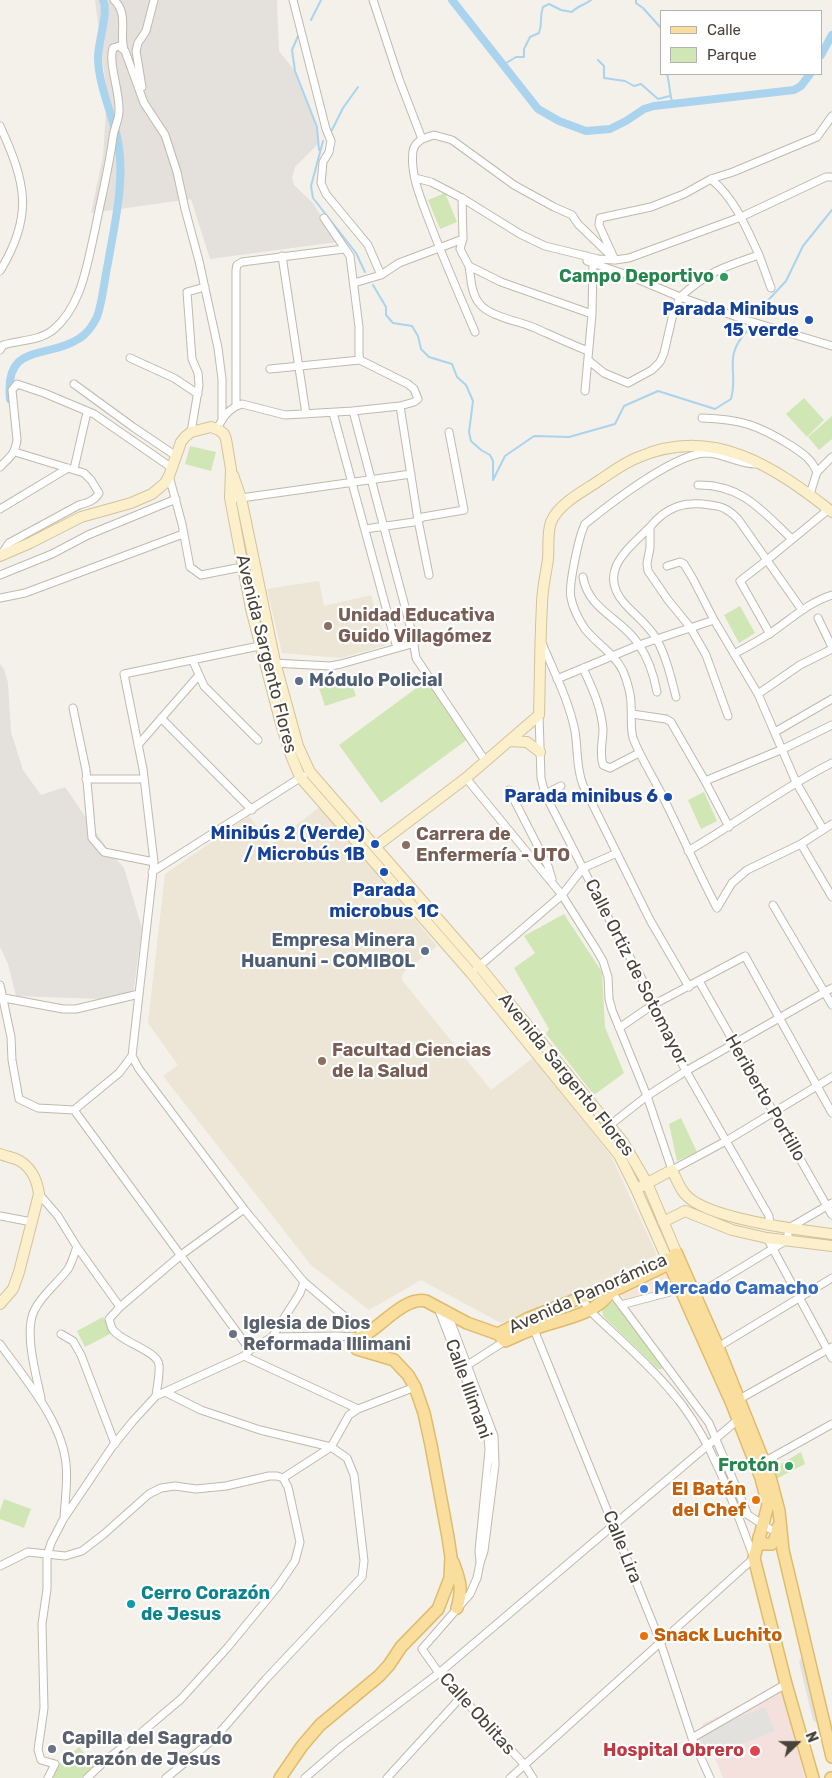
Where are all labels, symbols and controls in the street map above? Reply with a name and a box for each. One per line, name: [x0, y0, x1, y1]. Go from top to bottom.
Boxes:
legend: [660, 10, 822, 75]
text: Calle: [707, 21, 741, 39]
text: Parque: [707, 46, 757, 64]
place label: Campo Deportivo: [559, 266, 714, 288]
marker: Campo Deportivo: [718, 271, 730, 283]
place label: Parada Minibus 15 verde: [662, 299, 799, 342]
marker: Parada Minibus 15 verde: [803, 314, 815, 326]
street label: Avenida Sargento Flores: [231, 552, 301, 756]
place label: Unidad Educativa Guido Villagómez: [338, 605, 495, 648]
marker: Unidad Educativa Guido Villagómez: [322, 620, 334, 632]
place label: Módulo Policial: [309, 670, 443, 692]
marker: Módulo Policial: [293, 675, 305, 687]
place label: Parada minibus 6: [504, 786, 658, 808]
marker: Parada minibus 6: [662, 791, 674, 803]
place label: Minibús 2 (Verde) / Microbús 1B: [211, 823, 365, 866]
place label: Carrera de Enfermería - UTO: [416, 824, 570, 866]
marker: Minibús 2 (Verde) / Microbús 1B: [369, 838, 381, 850]
marker: Carrera de Enfermería - UTO: [400, 839, 412, 851]
marker: Parada microbus 1C: [378, 866, 390, 878]
street label: Calle Ortiz de Sotomayor: [580, 875, 692, 1069]
place label: Parada microbus 1C: [329, 880, 439, 922]
place label: Empresa Minera Huanuni - COMIBOL: [241, 930, 415, 972]
marker: Empresa Minera Huanuni - COMIBOL: [419, 945, 431, 957]
street label: Avenida Sargento Flores: [493, 989, 639, 1161]
street label: Heriberto Portillo: [720, 1031, 810, 1165]
place label: Facultad Ciencias de la Salud: [332, 1040, 491, 1082]
marker: Facultad Ciencias de la Salud: [316, 1055, 328, 1067]
street label: Avenida Panorámica: [506, 1249, 670, 1339]
place label: Mercado Camacho: [654, 1278, 819, 1300]
marker: Mercado Camacho: [638, 1283, 650, 1295]
place label: Iglesia de Dios Reformada Illimani: [243, 1313, 411, 1356]
marker: Iglesia de Dios Reformada Illimani: [227, 1328, 239, 1340]
street label: Calle Illimani: [440, 1336, 496, 1442]
place label: Frotón: [718, 1455, 779, 1477]
marker: Frotón: [783, 1460, 795, 1472]
place label: El Batán del Chef: [672, 1479, 746, 1522]
marker: El Batán del Chef: [750, 1494, 762, 1506]
street label: Calle Lira: [598, 1508, 646, 1586]
place label: Cerro Corazón de Jesus: [141, 1583, 270, 1626]
marker: Cerro Corazón de Jesus: [125, 1598, 137, 1610]
place label: Snack Luchito: [654, 1625, 782, 1647]
marker: Snack Luchito: [638, 1630, 650, 1642]
street label: Calle Oblitas: [435, 1669, 519, 1759]
north arrow: [772, 1718, 822, 1768]
place label: Capilla del Sagrado Corazón de Jesus: [62, 1728, 233, 1770]
text: N: [802, 1729, 821, 1745]
place label: Hospital Obrero: [603, 1740, 744, 1762]
marker: Capilla del Sagrado Corazón de Jesus: [46, 1743, 58, 1755]
marker: Hospital Obrero: [748, 1744, 762, 1758]

